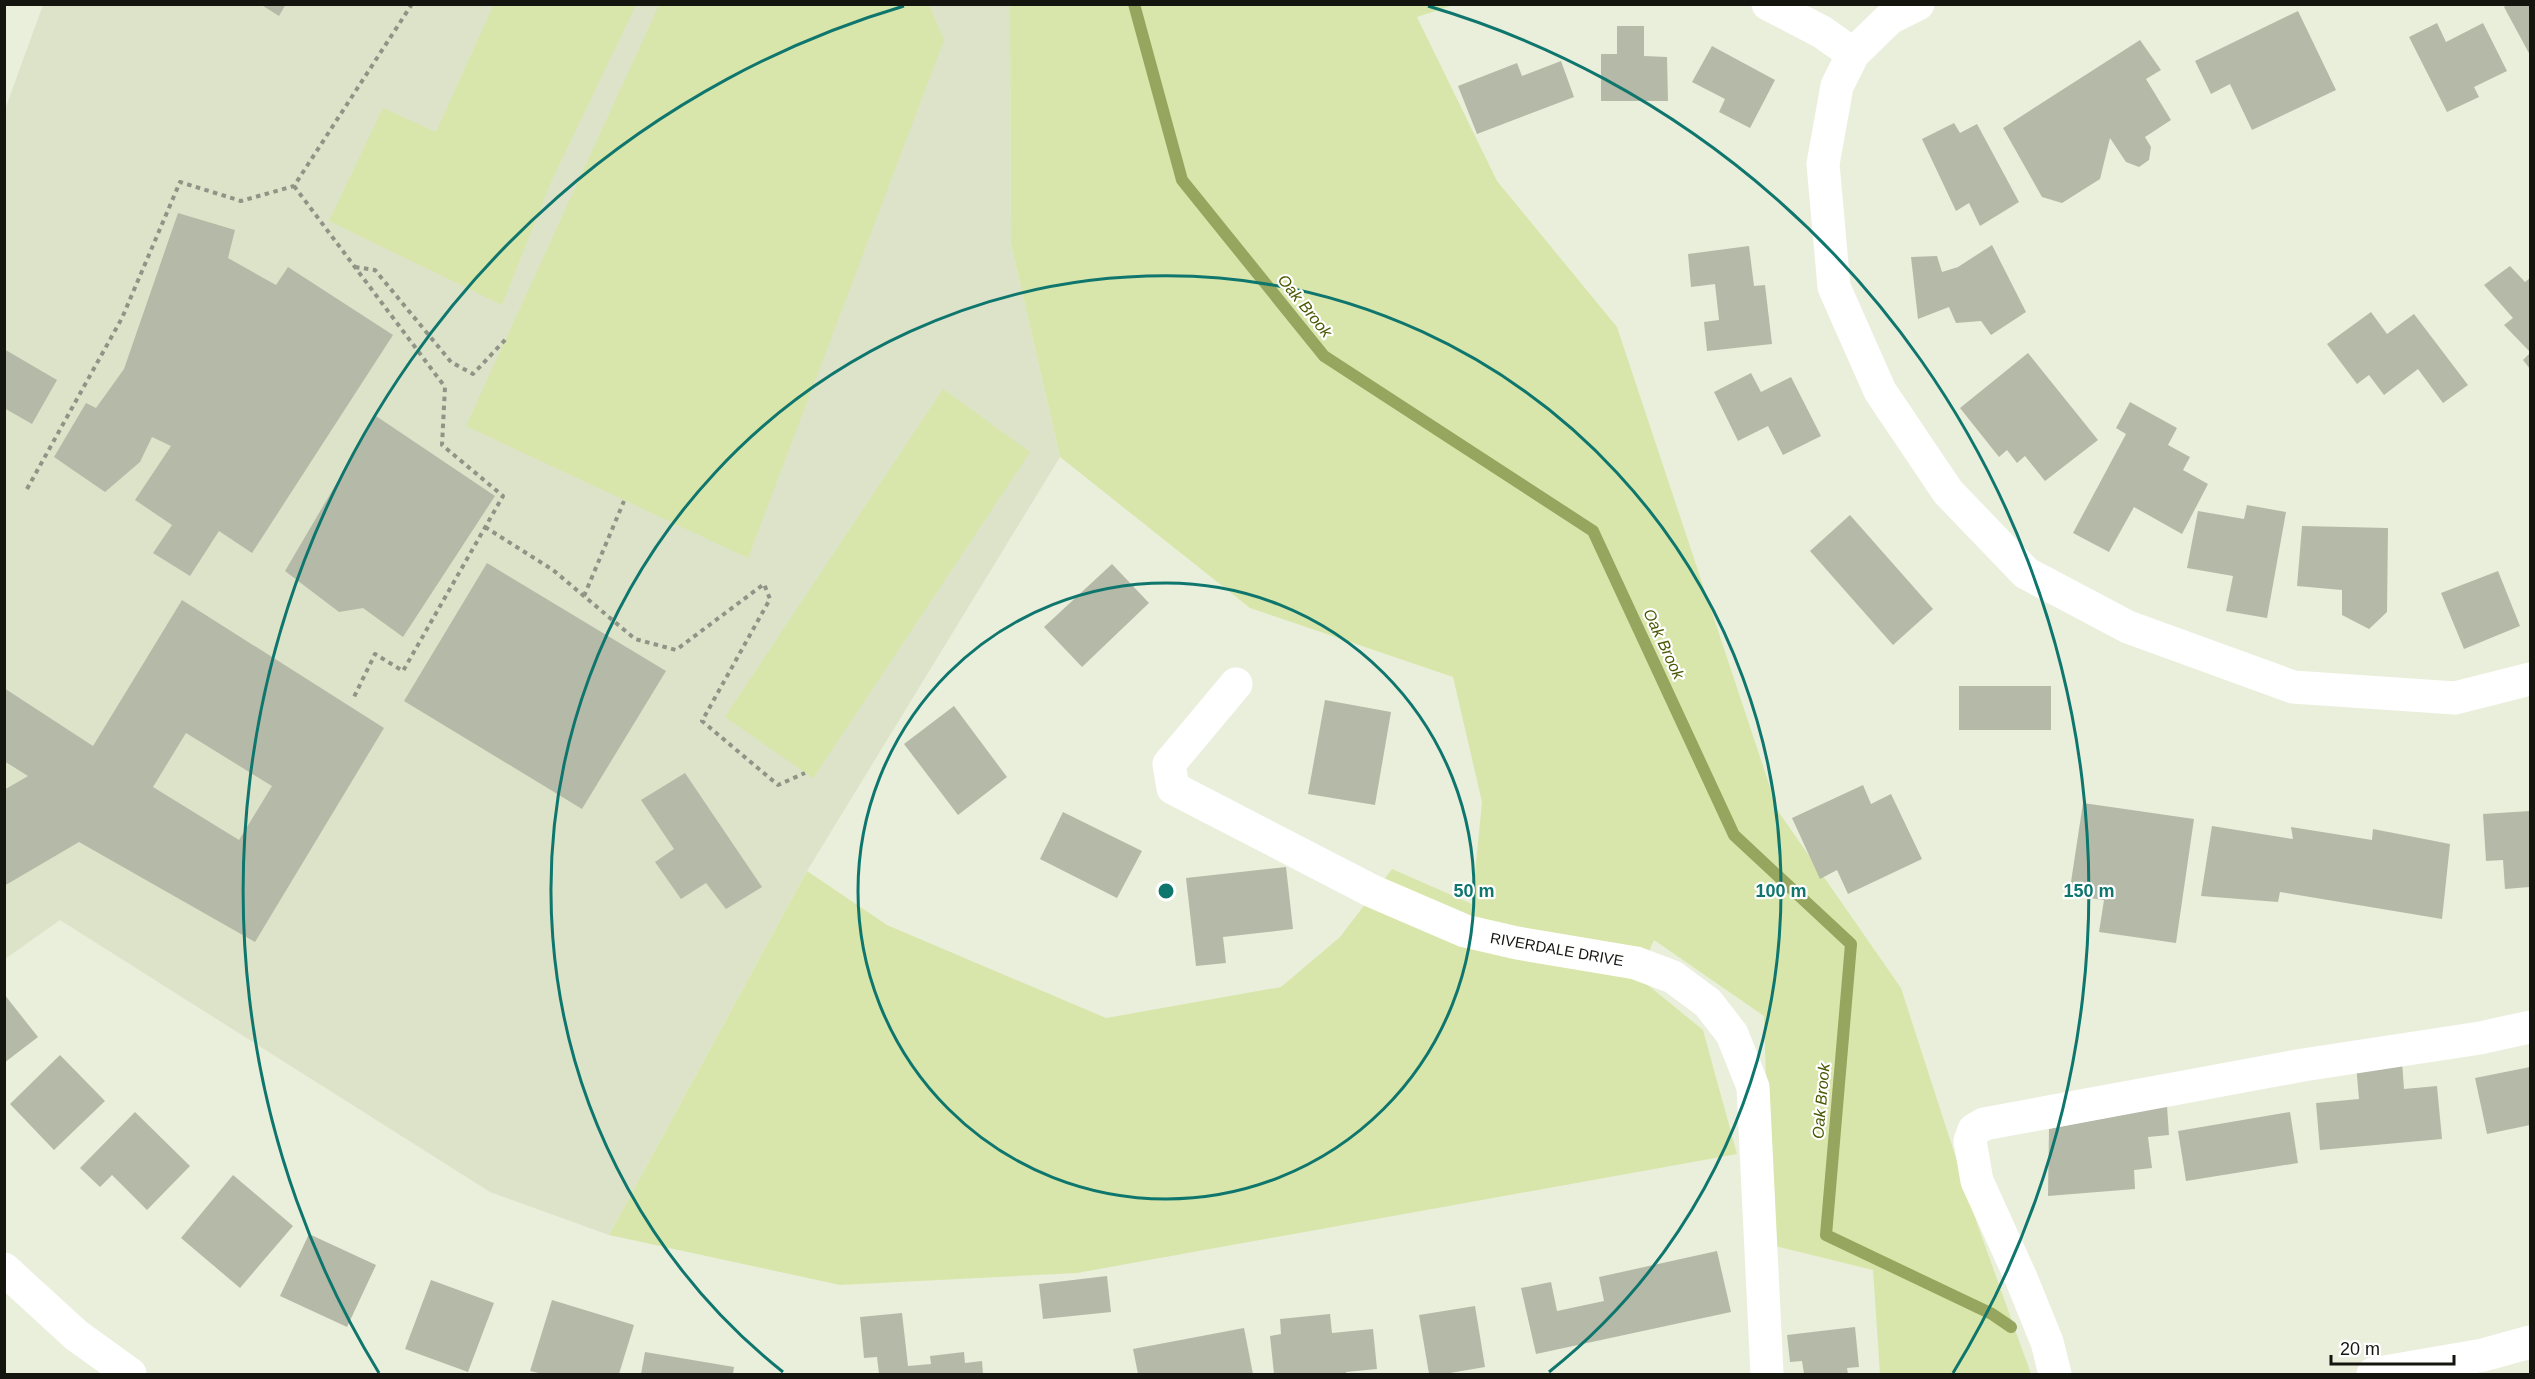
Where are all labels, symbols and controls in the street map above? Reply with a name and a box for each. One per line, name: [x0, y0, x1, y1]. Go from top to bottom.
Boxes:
water label: Oak Brook: [1275, 271, 1336, 341]
water label: Oak Brook: [1640, 606, 1688, 683]
centre of rings: [1156, 881, 1176, 901]
text: 50 m: [1453, 881, 1495, 901]
text: 100 m: [1755, 881, 1807, 901]
text: 150 m: [2063, 881, 2115, 901]
street label: RIVERDALE DRIVE: [1489, 929, 1625, 969]
water label: Oak Brook: [1809, 1062, 1833, 1139]
scale bar: [2331, 1328, 2454, 1366]
text: 20 m: [2340, 1339, 2380, 1359]

